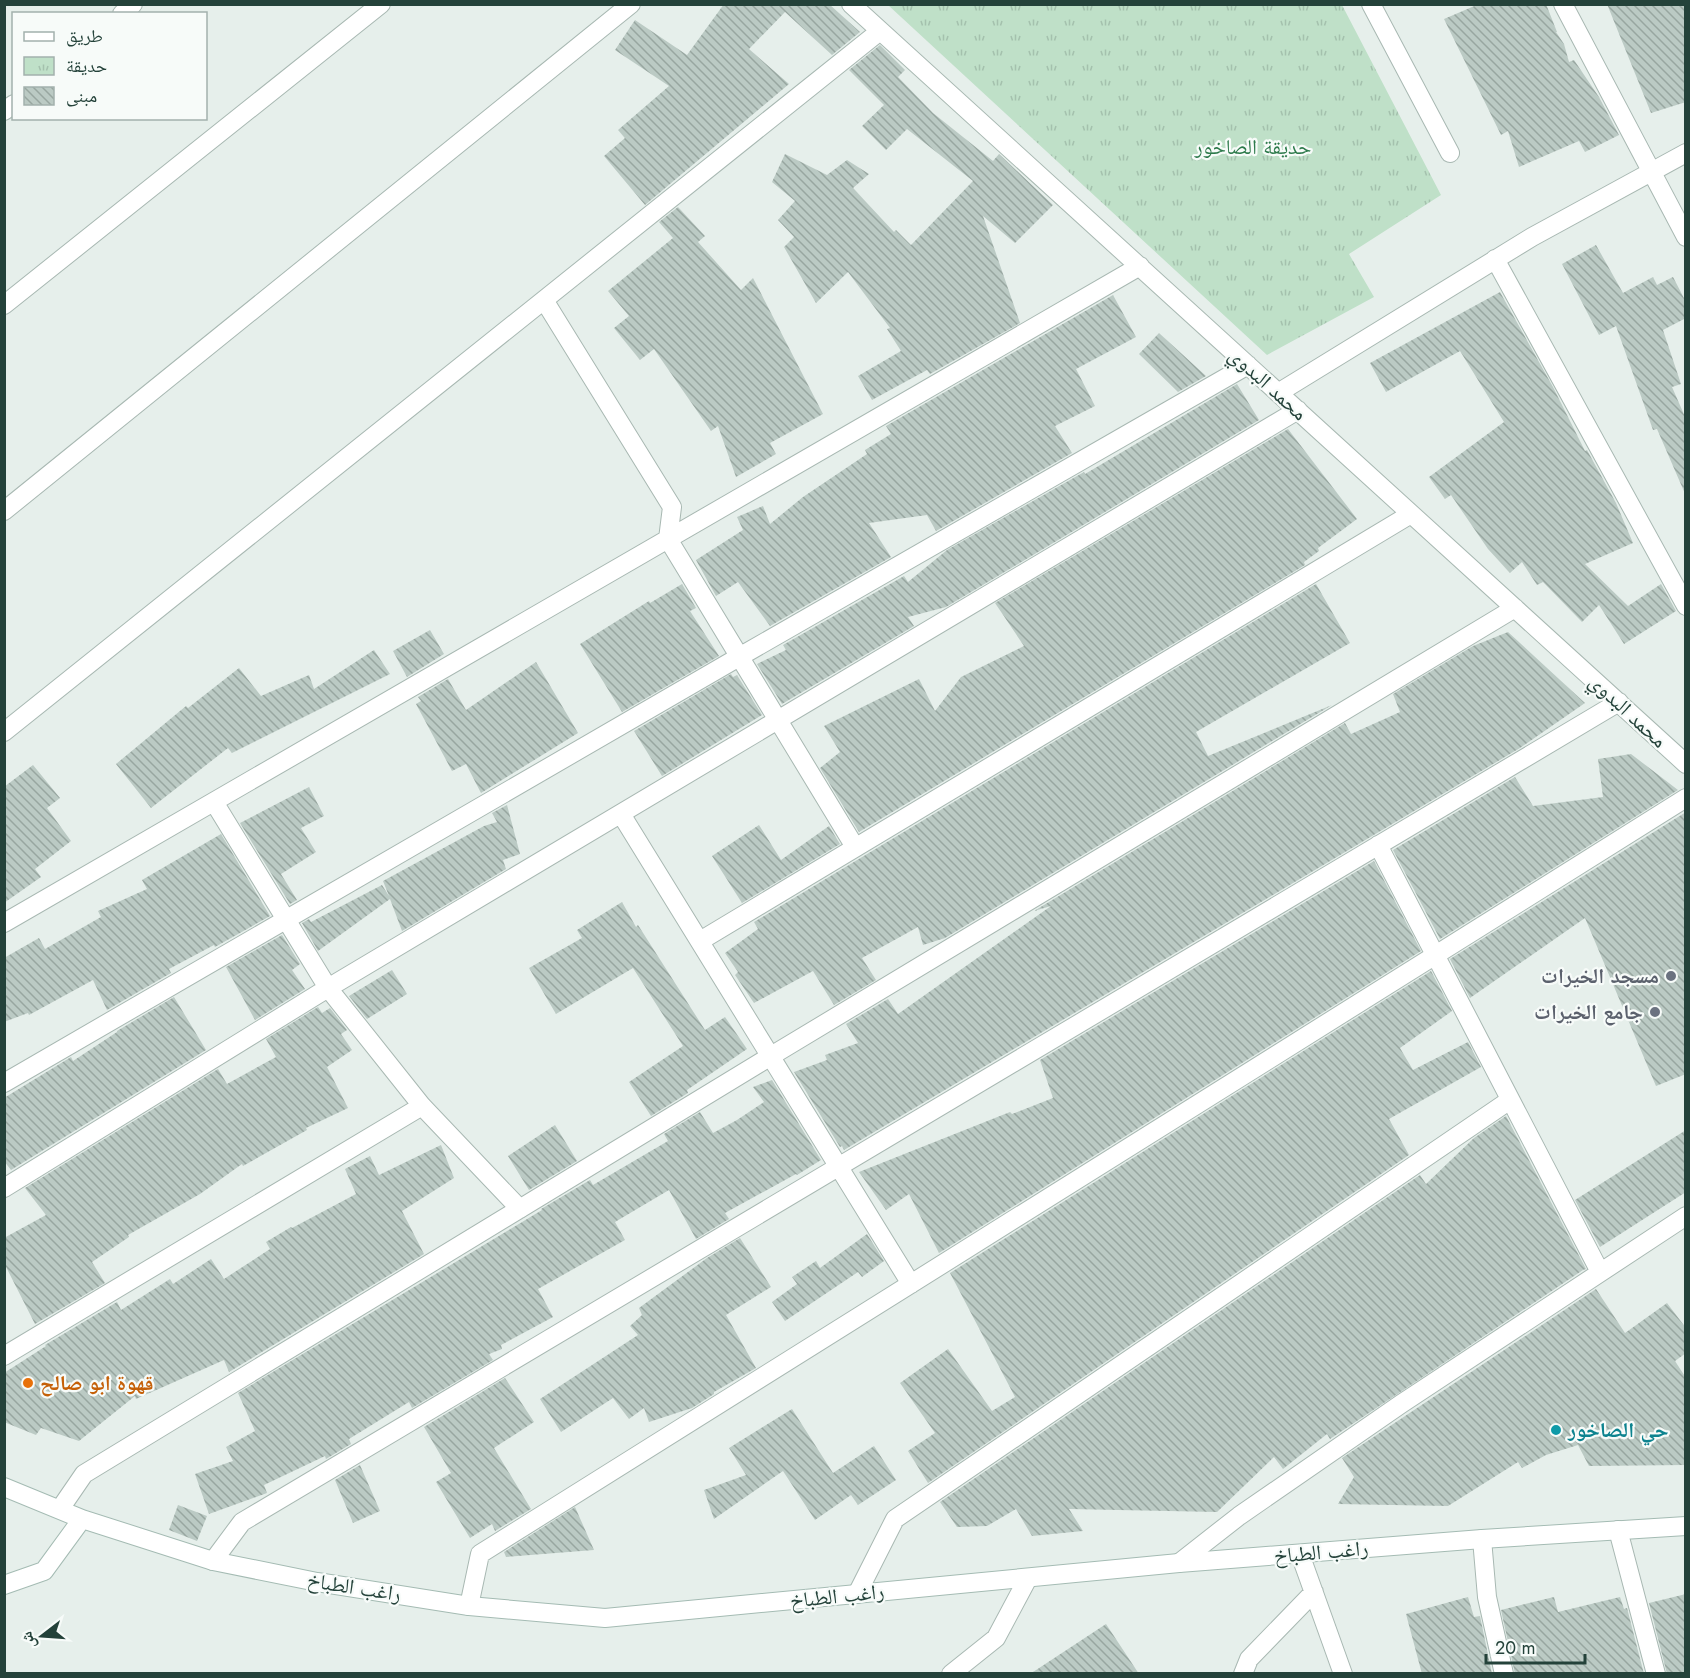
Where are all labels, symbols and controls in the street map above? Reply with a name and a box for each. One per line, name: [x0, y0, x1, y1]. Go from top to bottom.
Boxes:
legend: [12, 12, 207, 120]
text: طريق: [66, 23, 103, 49]
text: حديقة: [66, 53, 107, 79]
text: مبنى: [66, 83, 97, 109]
park label: حديقة الصاخور: [1194, 132, 1311, 162]
street label: محمد البدوي: [1221, 340, 1314, 429]
street label: محمد البدوي: [1581, 667, 1674, 756]
place label: مسجد الخيرات: [1541, 961, 1659, 991]
marker: مسجد الخيرات: [1664, 969, 1678, 983]
place label: جامع الخيرات: [1534, 997, 1643, 1027]
marker: جامع الخيرات: [1648, 1005, 1662, 1019]
place label: قهوة ابو صالح: [40, 1368, 154, 1398]
marker: قهوة ابو صالح: [21, 1376, 35, 1390]
place label: حي الصاخور: [1567, 1415, 1669, 1446]
marker: حي الصاخور: [1549, 1423, 1563, 1437]
street label: راغب الطباخ: [1273, 1533, 1369, 1571]
street label: راغب الطباخ: [305, 1565, 403, 1609]
street label: راغب الطباخ: [788, 1576, 886, 1616]
north arrow: [12, 1606, 72, 1666]
scale bar: [1486, 1627, 1585, 1665]
text: ش: [15, 1629, 42, 1652]
text: 20 m: [1495, 1635, 1535, 1661]

